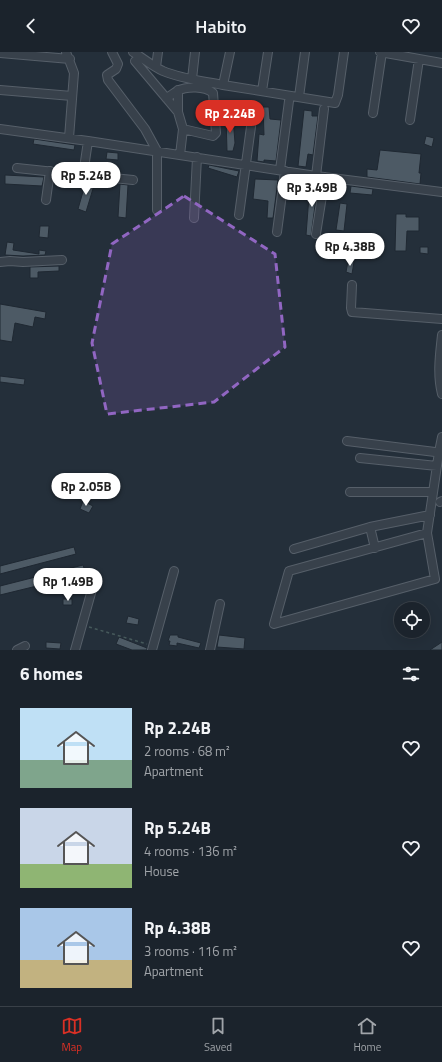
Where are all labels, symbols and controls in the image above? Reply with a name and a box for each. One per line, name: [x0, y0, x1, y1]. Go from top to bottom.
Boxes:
text: Habito: [195, 13, 247, 40]
icon: back: [20, 15, 42, 37]
icon: heart: [400, 15, 422, 37]
pin: Rp 2.24B: [189, 100, 271, 134]
text: Rp 2.24B: [204, 103, 256, 123]
pin: Rp 5.24B: [45, 162, 127, 196]
text: Rp 5.24B: [60, 165, 112, 185]
pin: Rp 3.49B: [271, 174, 353, 208]
text: Rp 3.49B: [286, 177, 338, 197]
pin: Rp 4.38B: [309, 233, 391, 267]
text: Rp 4.38B: [324, 236, 376, 256]
pin: Rp 2.05B: [45, 473, 127, 507]
text: Rp 2.05B: [60, 476, 112, 496]
pin: Rp 1.49B: [27, 568, 109, 602]
text: Rp 1.49B: [42, 571, 94, 591]
map controls: [394, 602, 430, 638]
button: locate: [394, 602, 430, 638]
text: 6 homes: [20, 661, 83, 687]
icon: filters: [400, 663, 422, 685]
text: Rp 2.24B: [144, 715, 211, 741]
icon: home: [52, 724, 100, 772]
icon: heart: [400, 737, 422, 759]
text: 2 rooms · 68 m²: [144, 741, 230, 761]
text: Apartment: [144, 761, 203, 781]
text: Rp 5.24B: [144, 815, 211, 841]
icon: home: [52, 824, 100, 872]
icon: heart: [400, 837, 422, 859]
text: 4 rooms · 136 m²: [144, 841, 237, 861]
text: House: [144, 861, 179, 881]
text: Rp 4.38B: [144, 915, 211, 941]
icon: home: [52, 924, 100, 972]
icon: heart: [400, 937, 422, 959]
text: 3 rooms · 116 m²: [144, 941, 237, 961]
text: Apartment: [144, 961, 203, 981]
tab: Map: [61, 1015, 83, 1055]
tab: Saved: [204, 1015, 232, 1055]
tab: Home: [353, 1015, 381, 1055]

